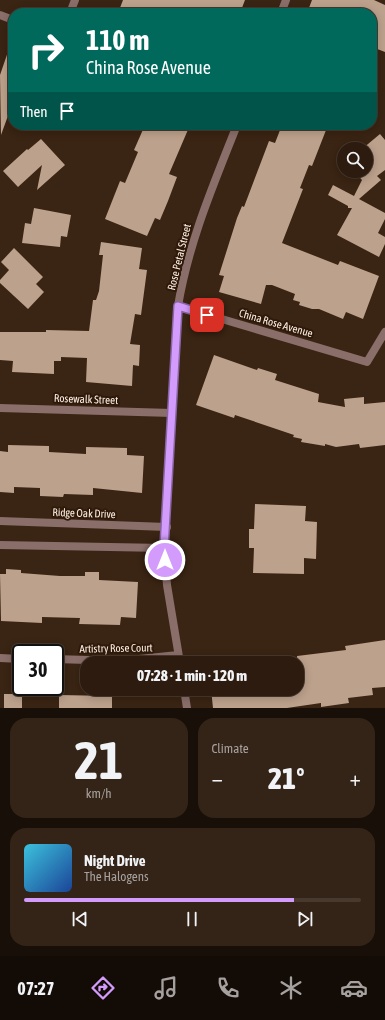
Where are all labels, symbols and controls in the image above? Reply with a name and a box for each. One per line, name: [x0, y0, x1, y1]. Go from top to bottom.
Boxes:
icon: right: [20, 24, 72, 76]
text: 110 m: [86, 24, 149, 56]
text: China Rose Avenue: [86, 57, 211, 78]
icon: arrive: [56, 100, 78, 122]
text: Then: [20, 103, 48, 120]
map controls: [337, 142, 373, 178]
button: search: [337, 142, 373, 178]
street label: Rose Petal Street: [165, 222, 193, 292]
pin: [190, 298, 224, 332]
icon: arrive: [196, 304, 218, 326]
street label: China Rose Avenue: [238, 307, 314, 339]
street label: Rosewalk Street: [54, 392, 118, 406]
street label: Ridge Oak Drive: [52, 506, 116, 520]
position arrow: [144, 539, 186, 581]
street label: Artistry Rose Court: [79, 641, 153, 655]
speed limit sign: 30: [12, 644, 64, 696]
text: 07:28 · 1 min · 120 m: [137, 667, 247, 684]
text: 21: [74, 730, 123, 790]
text: Climate: [212, 741, 249, 756]
text: 21°: [268, 761, 304, 795]
text: −: [212, 765, 223, 791]
text: +: [350, 765, 361, 791]
text: km/h: [86, 786, 112, 801]
text: Night Drive: [84, 852, 146, 869]
text: The Halogens: [84, 869, 149, 884]
icon: previous: [69, 908, 91, 930]
icon: pause: [181, 908, 203, 930]
icon: next: [294, 908, 316, 930]
icon: directions: [89, 974, 117, 1002]
icon: music: [152, 974, 180, 1002]
icon: phone: [214, 974, 242, 1002]
icon: climate: [277, 974, 305, 1002]
icon: car: [340, 974, 368, 1002]
text: 07:27: [17, 978, 54, 999]

